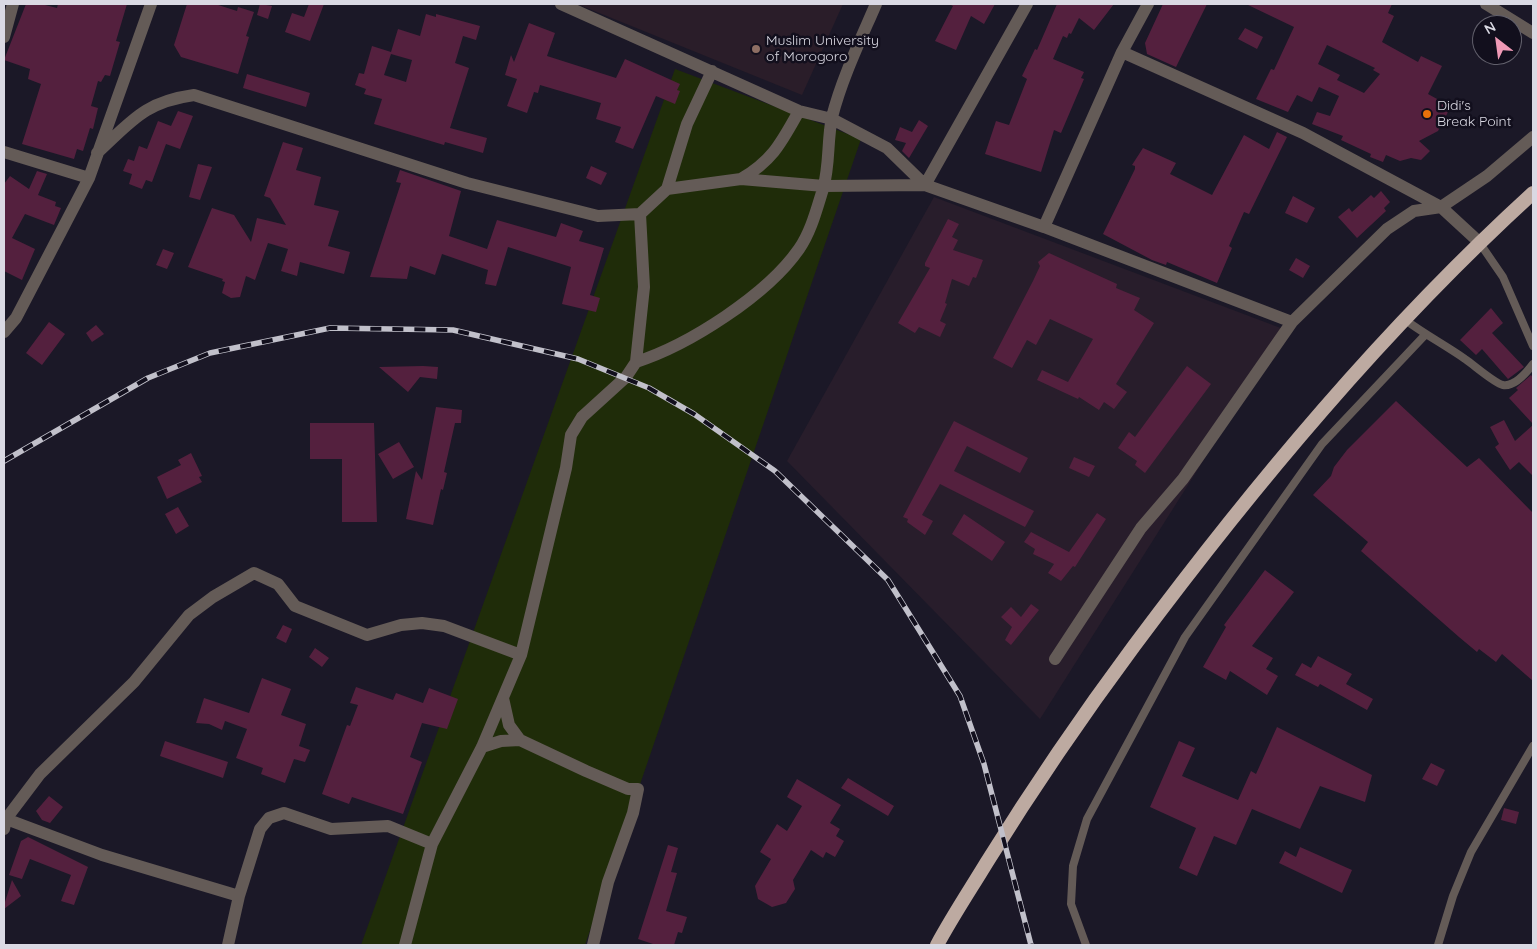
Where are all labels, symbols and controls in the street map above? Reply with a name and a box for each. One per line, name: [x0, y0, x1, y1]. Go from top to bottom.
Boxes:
north arrow: [1472, 15, 1522, 65]
text: N: [1481, 18, 1499, 38]
place label: Muslim University of Morogoro: [766, 33, 879, 65]
marker: Muslim University of Morogoro: [750, 43, 762, 55]
place label: Didi's Break Point: [1437, 98, 1511, 130]
marker: Didi's Break Point: [1421, 108, 1433, 120]

